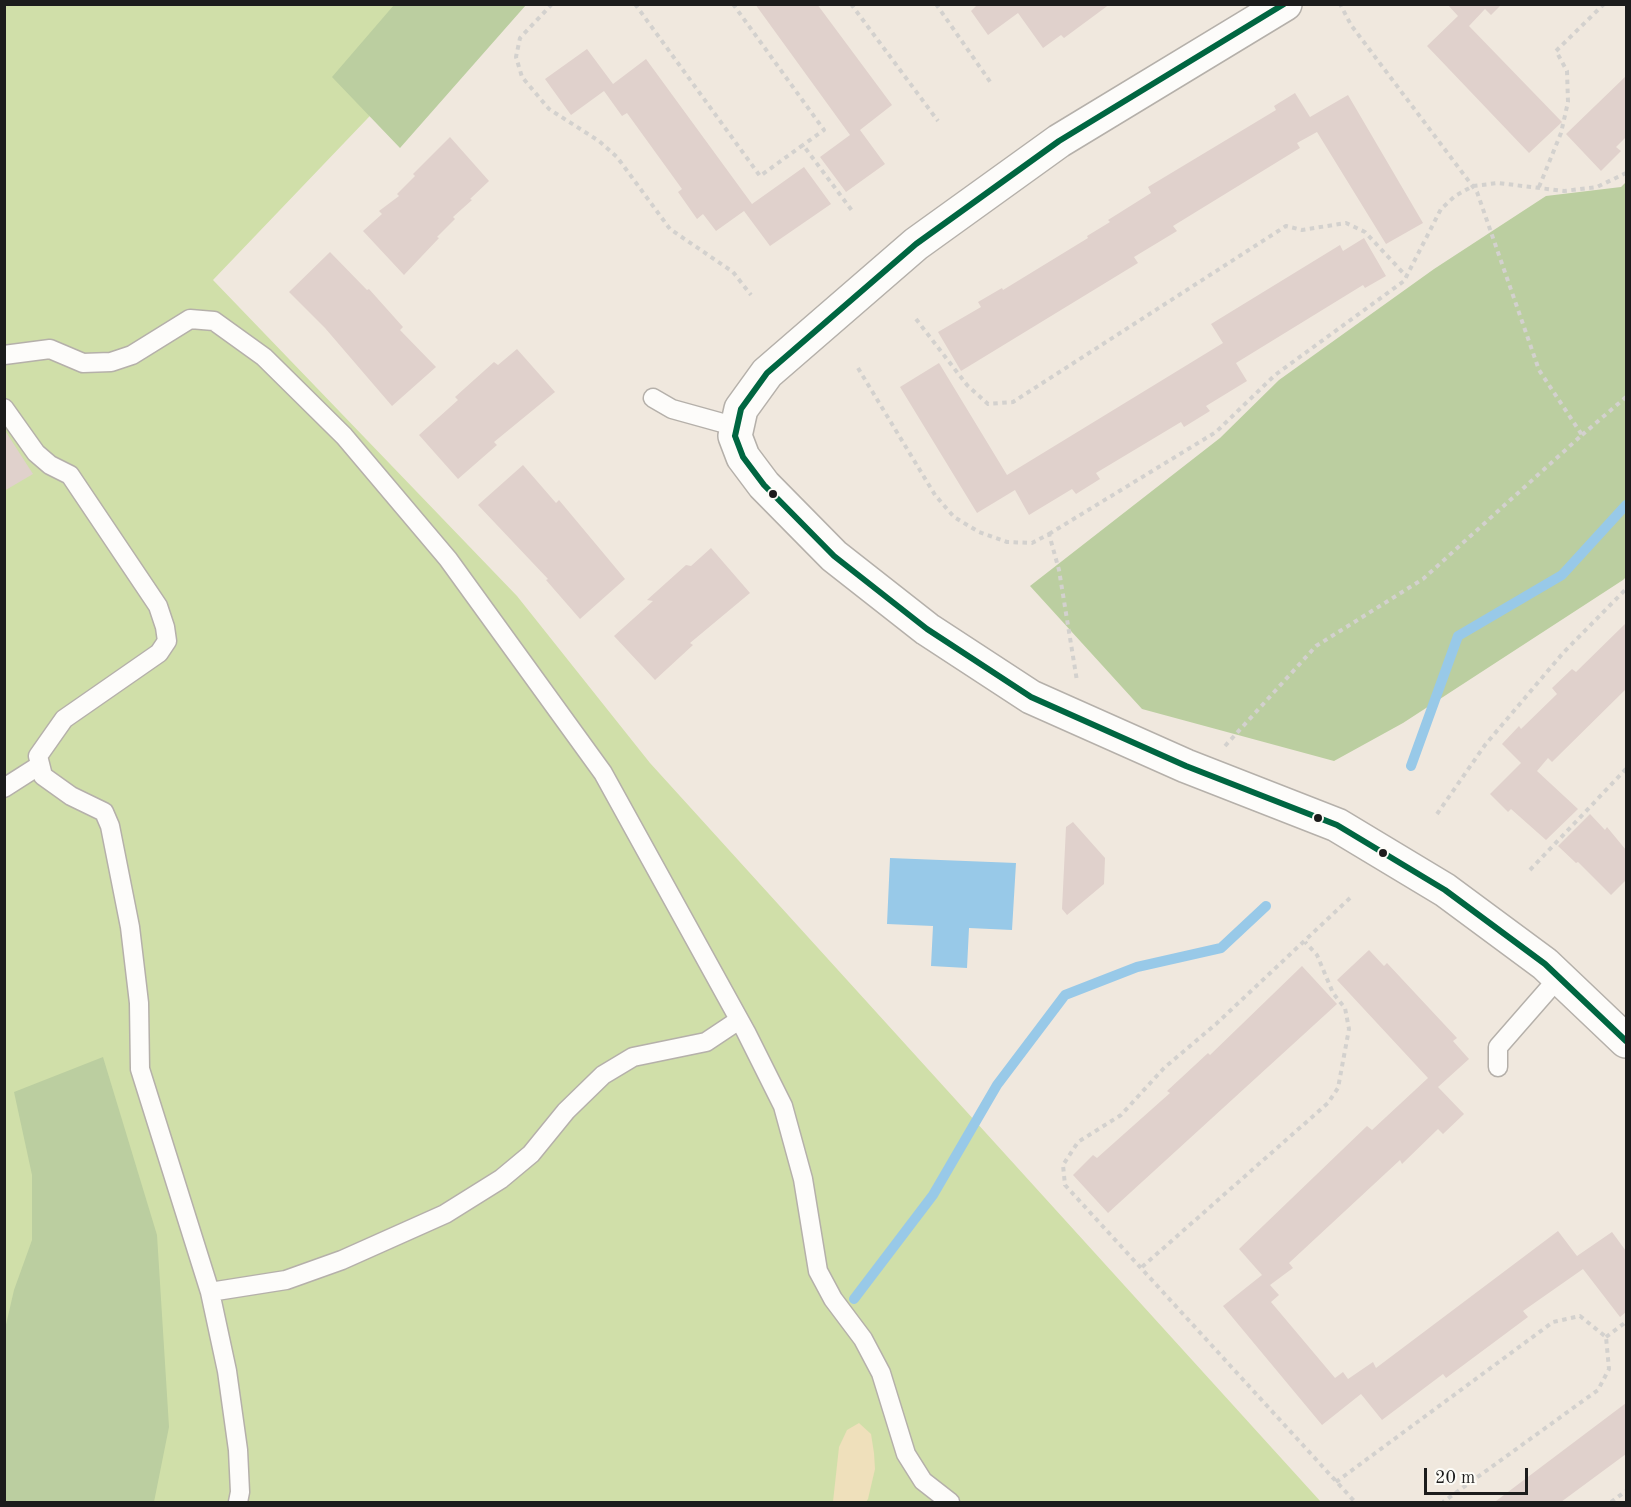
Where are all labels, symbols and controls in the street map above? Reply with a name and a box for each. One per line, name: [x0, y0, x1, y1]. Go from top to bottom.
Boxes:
unlabelled marker: [767, 488, 779, 500]
unlabelled marker: [1312, 812, 1324, 824]
unlabelled marker: [1377, 847, 1389, 859]
scale bar: [1427, 1456, 1530, 1494]
text: 20 m: [1435, 1469, 1475, 1487]

